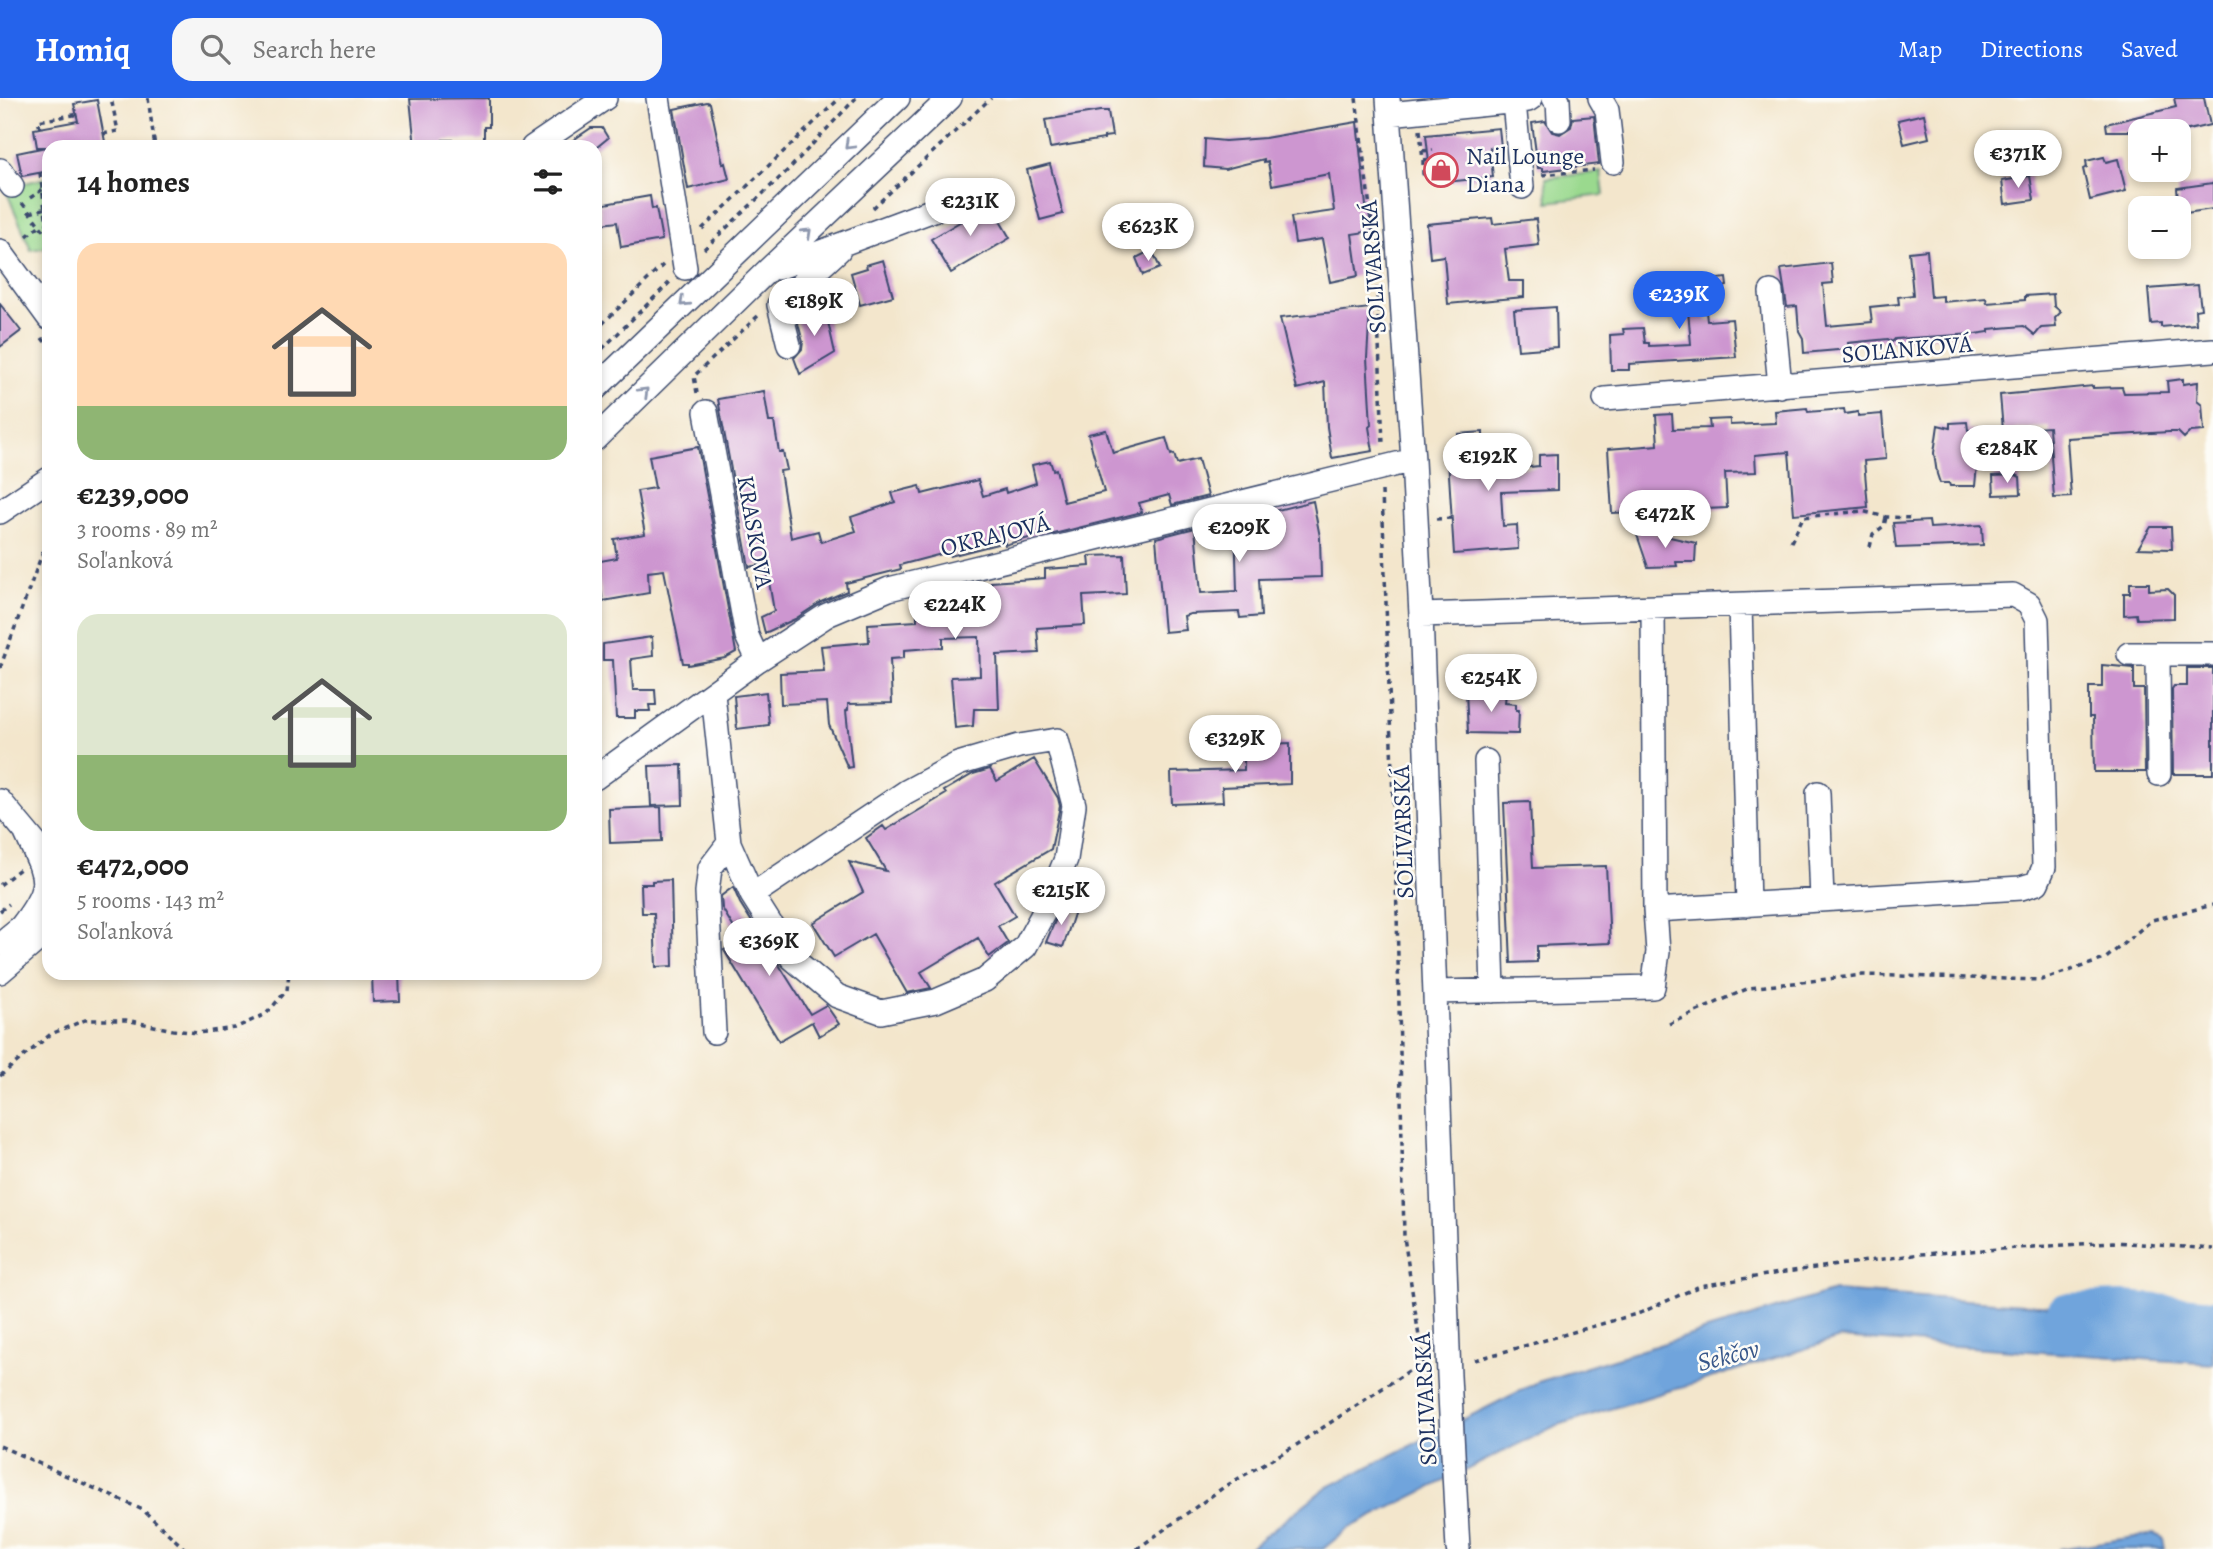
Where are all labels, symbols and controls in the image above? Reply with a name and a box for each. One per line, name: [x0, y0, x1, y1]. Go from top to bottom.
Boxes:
search box: [172, 18, 662, 81]
text: Homiq: [35, 27, 130, 72]
icon: search: [196, 30, 234, 68]
text: Search here: [252, 32, 376, 67]
text: Map: [1898, 33, 1942, 65]
text: Directions: [1980, 33, 2083, 65]
text: Saved: [2121, 33, 2178, 65]
map controls: [2128, 119, 2191, 259]
button: +: [2128, 119, 2191, 182]
pin: €371K: [1969, 130, 2067, 190]
one-way arrow: [844, 137, 857, 150]
text: €371K: [1990, 137, 2046, 168]
place label: Nail Lounge Diana: [1466, 140, 1584, 200]
shop icon: Nail Lounge Diana: [1422, 151, 1460, 189]
text: 14 homes: [77, 162, 190, 202]
icon: filters: [529, 163, 567, 201]
pin: €231K: [921, 178, 1019, 238]
text: €231K: [941, 185, 999, 216]
button: −: [2128, 196, 2191, 259]
street label: SOLIVARSKÁ: [1352, 198, 1394, 335]
pin: €623K: [1099, 204, 1197, 263]
text: €623K: [1118, 210, 1178, 241]
one-way arrow: [799, 229, 812, 241]
pin: €239K: [1630, 272, 1728, 331]
pin: €189K: [765, 278, 863, 338]
text: €239K: [1649, 278, 1709, 309]
text: €189K: [785, 285, 843, 316]
icon: home: [259, 289, 385, 415]
one-way arrow: [679, 294, 692, 307]
street label: SOĽANKOVÁ: [1840, 327, 1975, 371]
one-way arrow: [636, 387, 649, 400]
pin: €284K: [1958, 426, 2056, 485]
text: €284K: [1976, 432, 2038, 463]
pin: €192K: [1439, 434, 1537, 493]
text: €192K: [1459, 440, 1517, 471]
street label: KRASKOVA: [729, 473, 781, 592]
text: €239,000: [77, 474, 189, 514]
pin: €472K: [1616, 490, 1714, 550]
text: €472K: [1635, 497, 1695, 528]
pin: €209K: [1190, 504, 1288, 564]
street label: OKRAJOVÁ: [937, 506, 1054, 564]
text: €209K: [1208, 511, 1270, 542]
text: 3 rooms · 89 m²: [77, 514, 218, 545]
text: Soľanková: [77, 545, 173, 576]
pin: €224K: [906, 582, 1004, 641]
text: €224K: [924, 588, 986, 619]
pin: €254K: [1442, 654, 1540, 714]
icon: home: [259, 660, 385, 786]
text: €254K: [1461, 661, 1521, 692]
pin: €329K: [1186, 716, 1284, 775]
text: €329K: [1205, 722, 1265, 753]
street label: SOLIVARSKÁ: [1385, 764, 1421, 899]
text: €472,000: [77, 845, 189, 885]
pin: €215K: [1012, 868, 1110, 927]
text: €215K: [1032, 874, 1090, 905]
text: 5 rooms · 143 m²: [77, 885, 224, 916]
text: Soľanková: [77, 916, 173, 947]
pin: €369K: [720, 918, 818, 978]
text: €369K: [739, 925, 799, 956]
street label: SOLIVARSKÁ: [1405, 1331, 1444, 1466]
water label: Sekčov: [1693, 1331, 1763, 1380]

